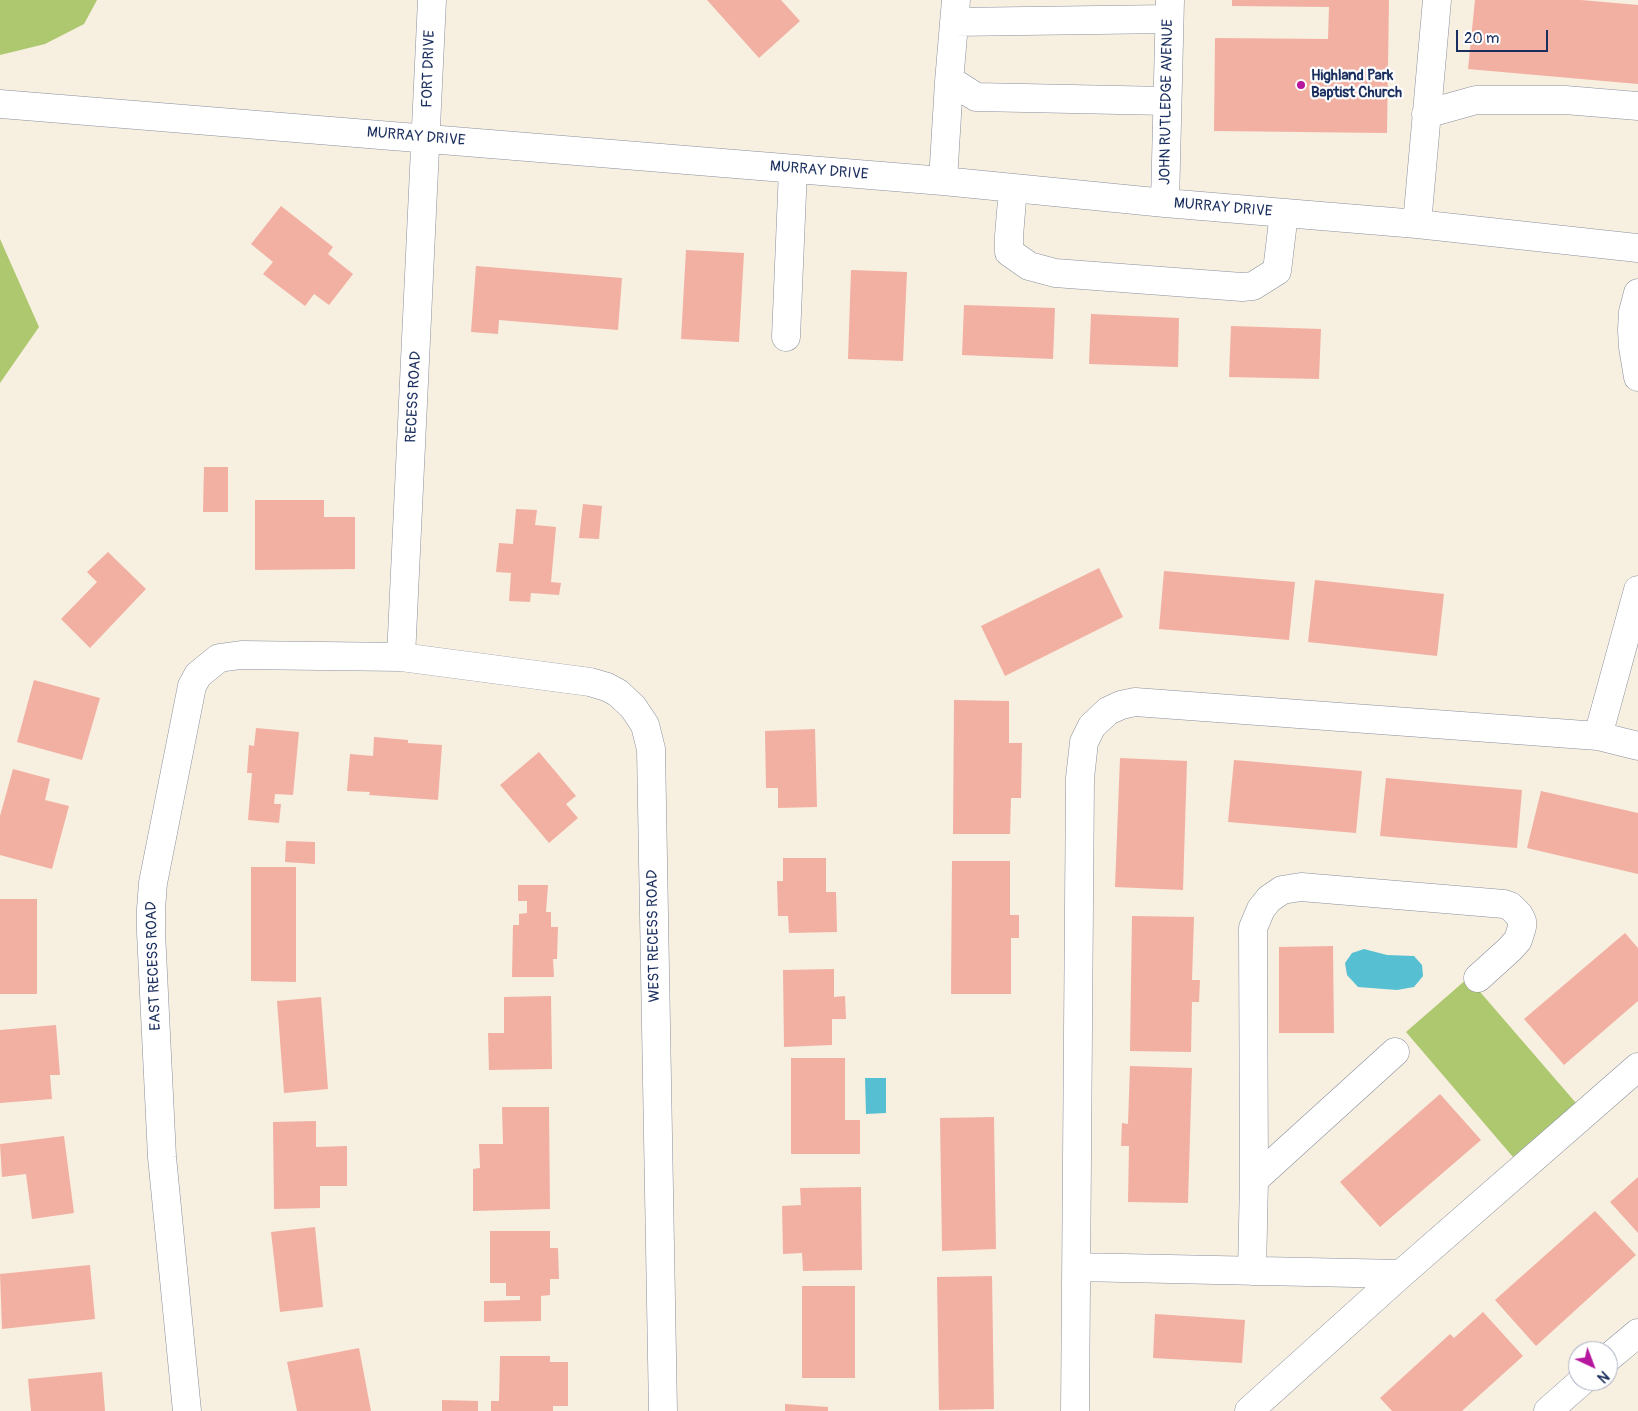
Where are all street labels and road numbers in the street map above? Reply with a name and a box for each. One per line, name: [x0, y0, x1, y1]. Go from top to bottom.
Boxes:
street label: JOHN RUTLEDGE AVENUE: [1157, 19, 1177, 185]
street label: FORT DRIVE: [419, 30, 439, 108]
street label: MURRAY DRIVE: [366, 124, 466, 150]
street label: MURRAY DRIVE: [769, 158, 869, 184]
street label: MURRAY DRIVE: [1173, 195, 1273, 221]
street label: RECESS ROAD: [403, 351, 425, 443]
street label: WEST RECESS ROAD: [644, 870, 664, 1002]
street label: EAST RECESS ROAD: [143, 901, 165, 1031]

